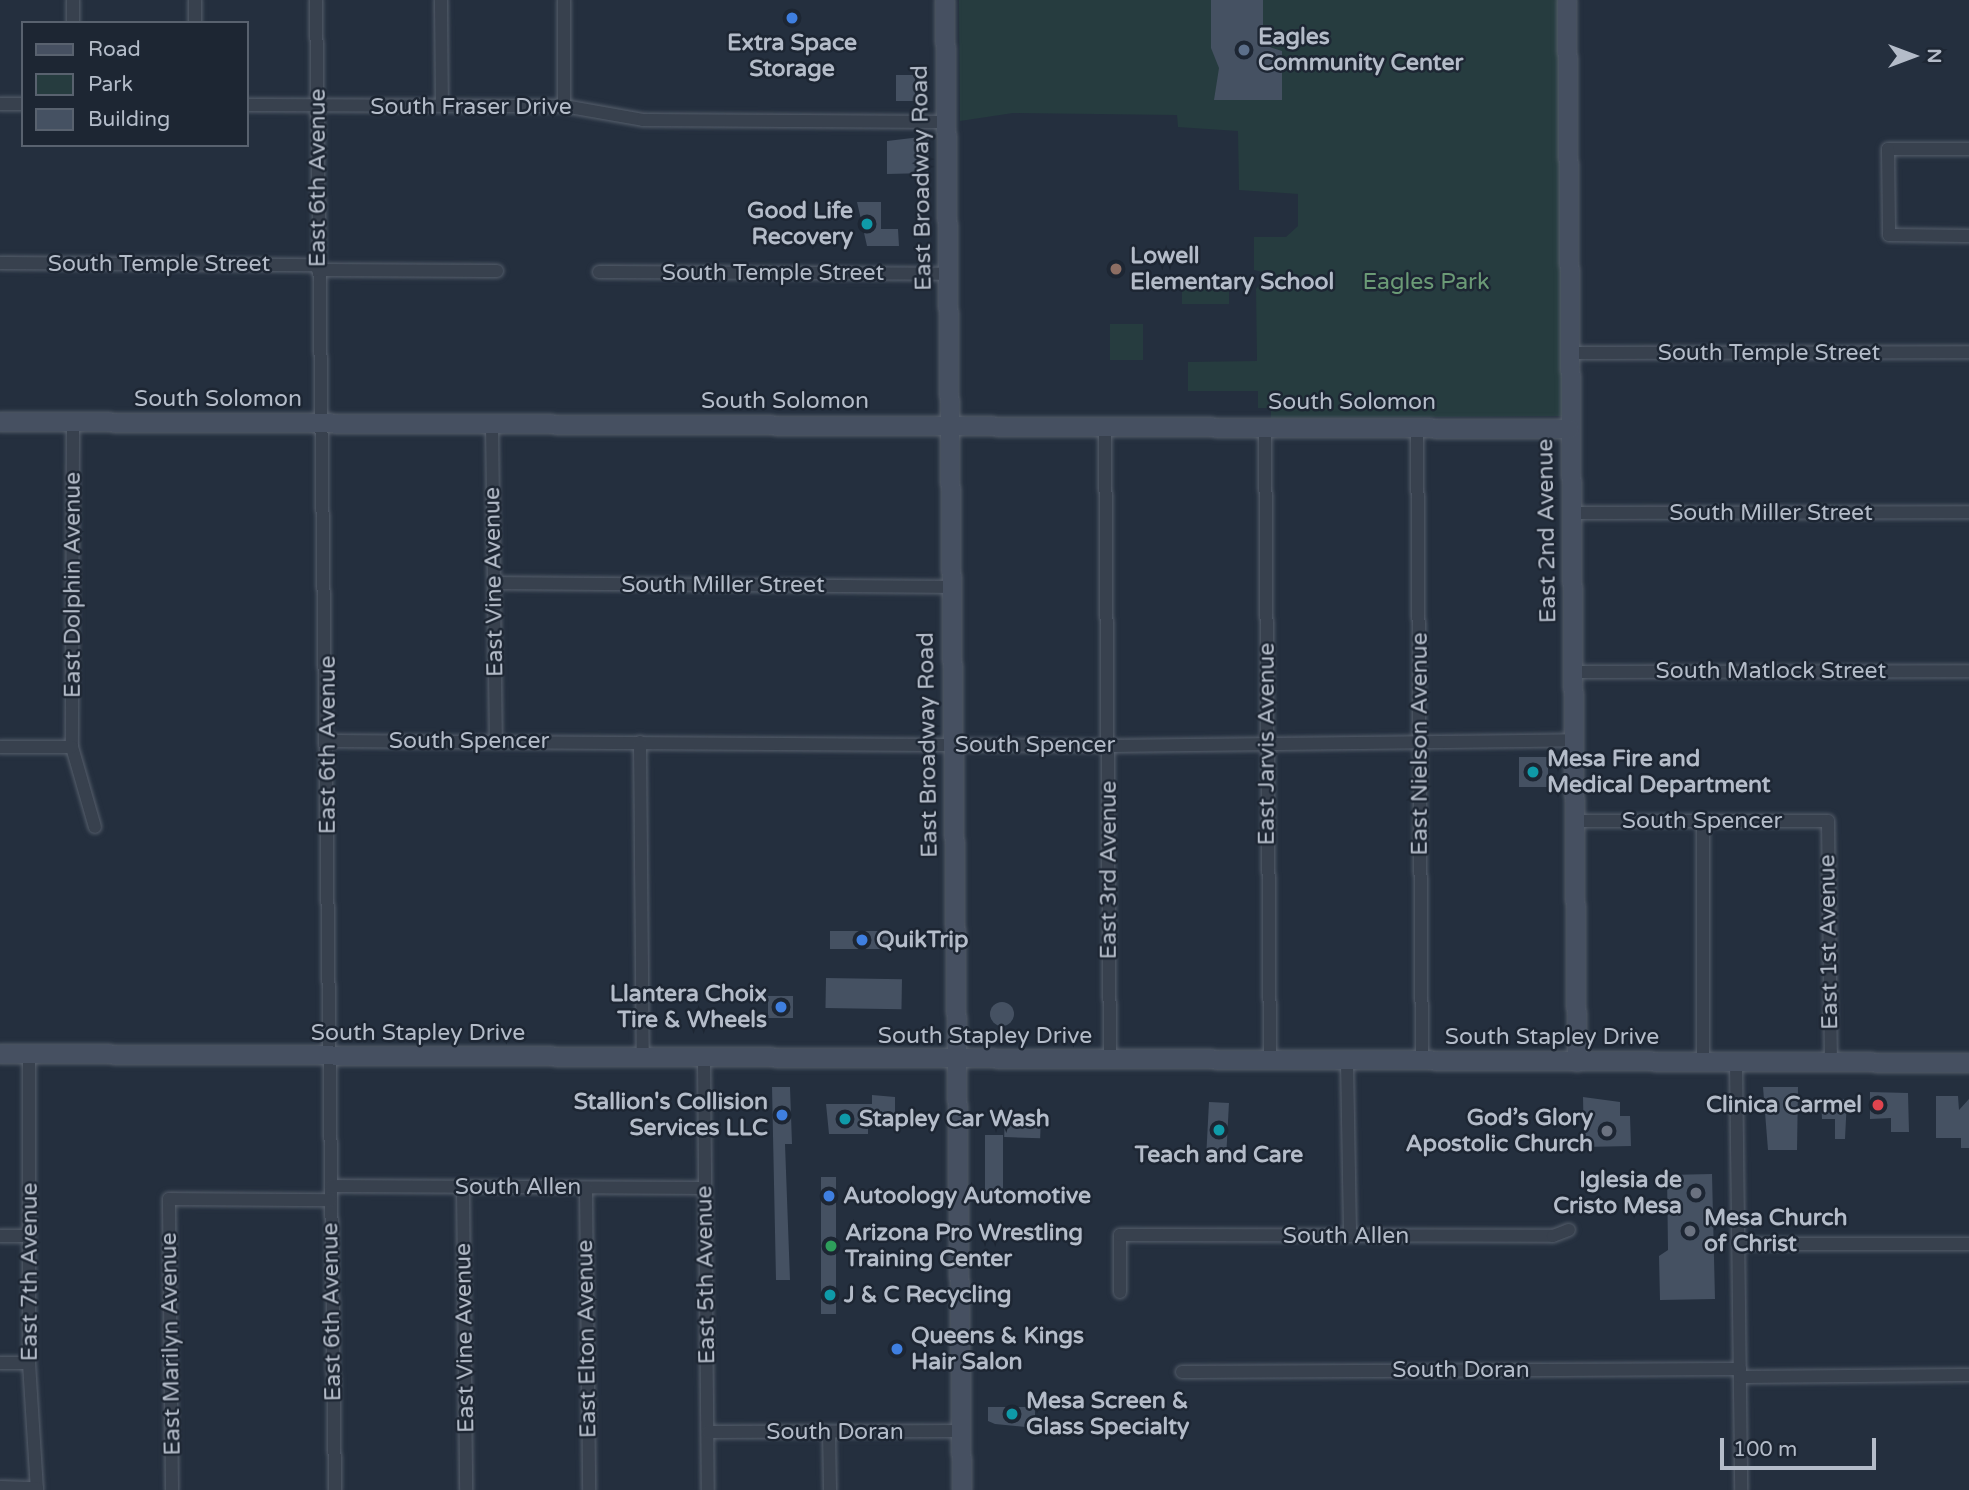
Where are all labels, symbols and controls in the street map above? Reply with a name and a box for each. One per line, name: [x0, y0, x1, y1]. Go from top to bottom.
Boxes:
marker: Extra Space Storage: [784, 10, 800, 26]
legend: [21, 21, 248, 147]
north arrow: [1878, 21, 1948, 91]
place label: Eagles Community Center: [1258, 23, 1463, 77]
place label: Extra Space Storage: [727, 29, 857, 83]
text: Road: [88, 37, 141, 62]
marker: Eagles Community Center: [1236, 42, 1252, 58]
text: N: [1923, 48, 1945, 64]
street label: East Broadway Road: [906, 65, 938, 291]
text: Park: [88, 72, 133, 97]
street label: East 6th Avenue: [304, 89, 332, 267]
street label: South Fraser Drive: [370, 93, 572, 121]
text: Building: [88, 107, 170, 132]
place label: Good Life Recovery: [747, 197, 853, 251]
marker: Good Life Recovery: [859, 216, 875, 232]
place label: Lowell Elementary School: [1130, 242, 1334, 296]
street label: South Temple Street: [48, 250, 270, 278]
street label: South Temple Street: [662, 259, 884, 287]
marker: Lowell Elementary School: [1108, 261, 1124, 277]
park label: Eagles Park: [1363, 268, 1489, 296]
street label: South Temple Street: [1658, 339, 1880, 367]
street label: South Solomon: [134, 385, 302, 413]
street label: South Solomon: [701, 387, 869, 415]
street label: South Solomon: [1268, 388, 1436, 416]
street label: East 2nd Avenue: [1532, 439, 1562, 623]
street label: East Dolphin Avenue: [59, 472, 87, 698]
street label: East Vine Avenue: [479, 487, 509, 677]
street label: South Miller Street: [1669, 499, 1873, 527]
street label: South Miller Street: [621, 571, 825, 599]
street label: East Broadway Road: [912, 632, 944, 858]
street label: East Nielson Avenue: [1406, 632, 1434, 856]
street label: East Jarvis Avenue: [1253, 643, 1281, 845]
street label: East 6th Avenue: [314, 656, 342, 834]
street label: South Matlock Street: [1656, 657, 1886, 685]
street label: South Spencer: [389, 727, 549, 755]
street label: South Spencer: [955, 731, 1115, 759]
place label: Mesa Fire and Medical Department: [1547, 745, 1771, 799]
marker: Mesa Fire and Medical Department: [1525, 764, 1541, 780]
street label: East 3rd Avenue: [1095, 781, 1123, 959]
street label: South Spencer: [1622, 807, 1782, 835]
street label: East 1st Avenue: [1814, 854, 1844, 1030]
place label: QuikTrip: [876, 926, 968, 954]
marker: QuikTrip: [854, 932, 870, 948]
place label: Llantera Choix Tire & Wheels: [610, 980, 767, 1034]
marker: Llantera Choix Tire & Wheels: [773, 999, 789, 1015]
street label: South Stapley Drive: [311, 1019, 525, 1047]
street label: South Stapley Drive: [878, 1022, 1092, 1050]
street label: South Stapley Drive: [1445, 1023, 1659, 1051]
place label: Stallion's Collision Services LLC: [574, 1088, 768, 1142]
place label: Clinica Carmel: [1706, 1091, 1862, 1119]
marker: Clinica Carmel: [1868, 1095, 1888, 1115]
place label: God’s Glory Apostolic Church: [1406, 1104, 1593, 1158]
place label: Stapley Car Wash: [859, 1105, 1050, 1133]
marker: Stallion's Collision Services LLC: [774, 1107, 790, 1123]
marker: Stapley Car Wash: [837, 1111, 853, 1127]
marker: Teach and Care: [1211, 1122, 1227, 1138]
marker: God’s Glory Apostolic Church: [1599, 1123, 1615, 1139]
place label: Teach and Care: [1135, 1141, 1303, 1169]
place label: Iglesia de Cristo Mesa: [1553, 1166, 1682, 1220]
street label: South Allen: [455, 1173, 581, 1201]
place label: Autoology Automotive: [843, 1182, 1091, 1210]
street label: East 7th Avenue: [16, 1183, 44, 1361]
street label: East 5th Avenue: [691, 1185, 721, 1365]
marker: Iglesia de Cristo Mesa: [1688, 1185, 1704, 1201]
marker: Autoology Automotive: [821, 1188, 837, 1204]
place label: Mesa Church of Christ: [1704, 1204, 1847, 1258]
place label: Arizona Pro Wrestling Training Center: [845, 1219, 1083, 1273]
street label: East 6th Avenue: [317, 1222, 347, 1402]
street label: South Allen: [1283, 1222, 1409, 1250]
marker: Mesa Church of Christ: [1682, 1223, 1698, 1239]
street label: East Marilyn Avenue: [155, 1232, 187, 1456]
marker: Arizona Pro Wrestling Training Center: [823, 1238, 839, 1254]
street label: East Elton Avenue: [571, 1240, 603, 1438]
street label: East Vine Avenue: [450, 1243, 480, 1433]
place label: J & C Recycling: [844, 1281, 1012, 1309]
marker: J & C Recycling: [822, 1287, 838, 1303]
place label: Queens & Kings Hair Salon: [911, 1322, 1084, 1376]
marker: Queens & Kings Hair Salon: [889, 1341, 905, 1357]
street label: South Doran: [1392, 1356, 1530, 1384]
place label: Mesa Screen & Glass Specialty: [1026, 1387, 1189, 1441]
marker: Mesa Screen & Glass Specialty: [1004, 1406, 1020, 1422]
street label: South Doran: [766, 1418, 904, 1446]
scale bar: [1724, 1424, 1880, 1468]
text: 100 m: [1733, 1437, 1797, 1462]

